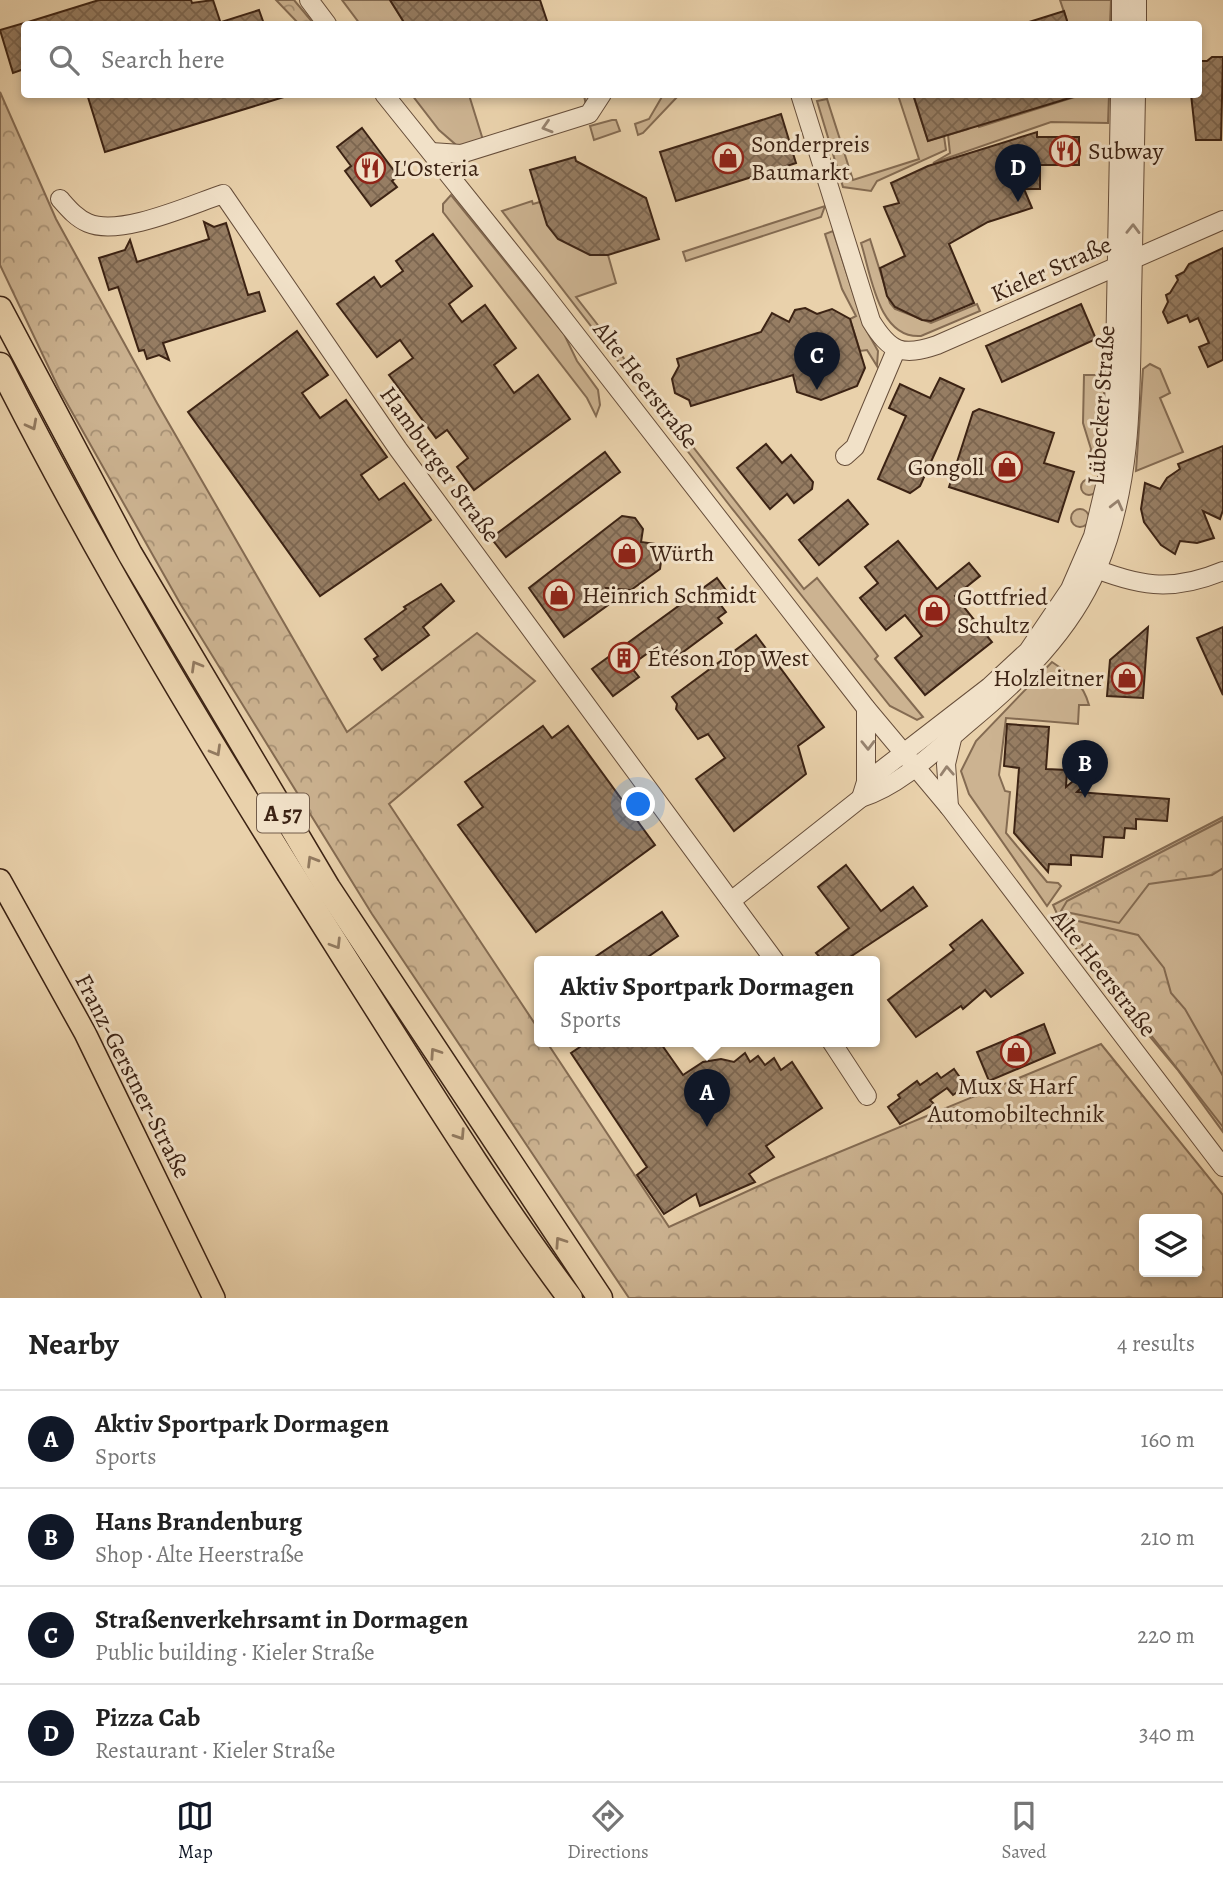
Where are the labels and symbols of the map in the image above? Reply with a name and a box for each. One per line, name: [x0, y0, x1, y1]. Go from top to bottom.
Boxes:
one-way arrow: [541, 119, 553, 134]
place label: Sonderpreis Baumarkt: [751, 128, 870, 188]
restaurant icon: Subway: [1048, 134, 1082, 168]
place label: Subway: [1088, 135, 1164, 167]
shop icon: Sonderpreis Baumarkt: [711, 141, 745, 175]
pin: D: [995, 144, 1041, 202]
restaurant icon: L'Osteria: [353, 151, 387, 185]
place label: L'Osteria: [393, 152, 480, 184]
one-way arrow: [1125, 224, 1141, 234]
street label: Kieler Straße: [986, 228, 1116, 310]
street label: Alte Heerstraße: [585, 314, 706, 455]
street label: Lübecker Straße: [1079, 324, 1123, 486]
pin: C: [794, 332, 840, 390]
street label: Hamburger Straße: [373, 380, 507, 548]
one-way arrow: [24, 418, 37, 430]
shop icon: Gongoll: [990, 450, 1024, 484]
place label: Gongoll: [908, 451, 984, 483]
one-way arrow: [1109, 499, 1123, 511]
shop icon: Würth: [610, 536, 644, 570]
place label: Würth: [649, 537, 714, 569]
shop icon: Heinrich Schmidt: [542, 578, 576, 612]
place label: Heinrich Schmidt: [582, 579, 757, 611]
place label: Gottfried Schultz: [957, 581, 1048, 641]
shop icon: Gottfried Schultz: [917, 594, 951, 628]
building icon: Étéson Top West: [607, 641, 641, 675]
place label: Étéson Top West: [647, 642, 809, 674]
one-way arrow: [191, 660, 204, 673]
shop icon: Holzleitner: [1110, 661, 1144, 695]
place label: Holzleitner: [993, 662, 1104, 694]
one-way arrow: [861, 740, 876, 751]
pin: B: [1062, 740, 1108, 798]
one-way arrow: [208, 744, 221, 757]
one-way arrow: [939, 765, 954, 776]
your location: [621, 787, 655, 821]
road number: A 57: [257, 793, 309, 832]
one-way arrow: [307, 856, 320, 869]
street label: Alte Heerstraße: [1043, 902, 1164, 1043]
one-way arrow: [328, 937, 341, 950]
street label: Franz-Gerstner-Straße: [67, 968, 199, 1184]
shop icon: Mux & Harf Automobiltechnik: [999, 1035, 1033, 1069]
one-way arrow: [430, 1048, 443, 1061]
pin: A: [684, 1069, 730, 1127]
place label: Mux & Harf Automobiltechnik: [927, 1070, 1104, 1130]
one-way arrow: [451, 1128, 464, 1141]
one-way arrow: [556, 1237, 569, 1250]

